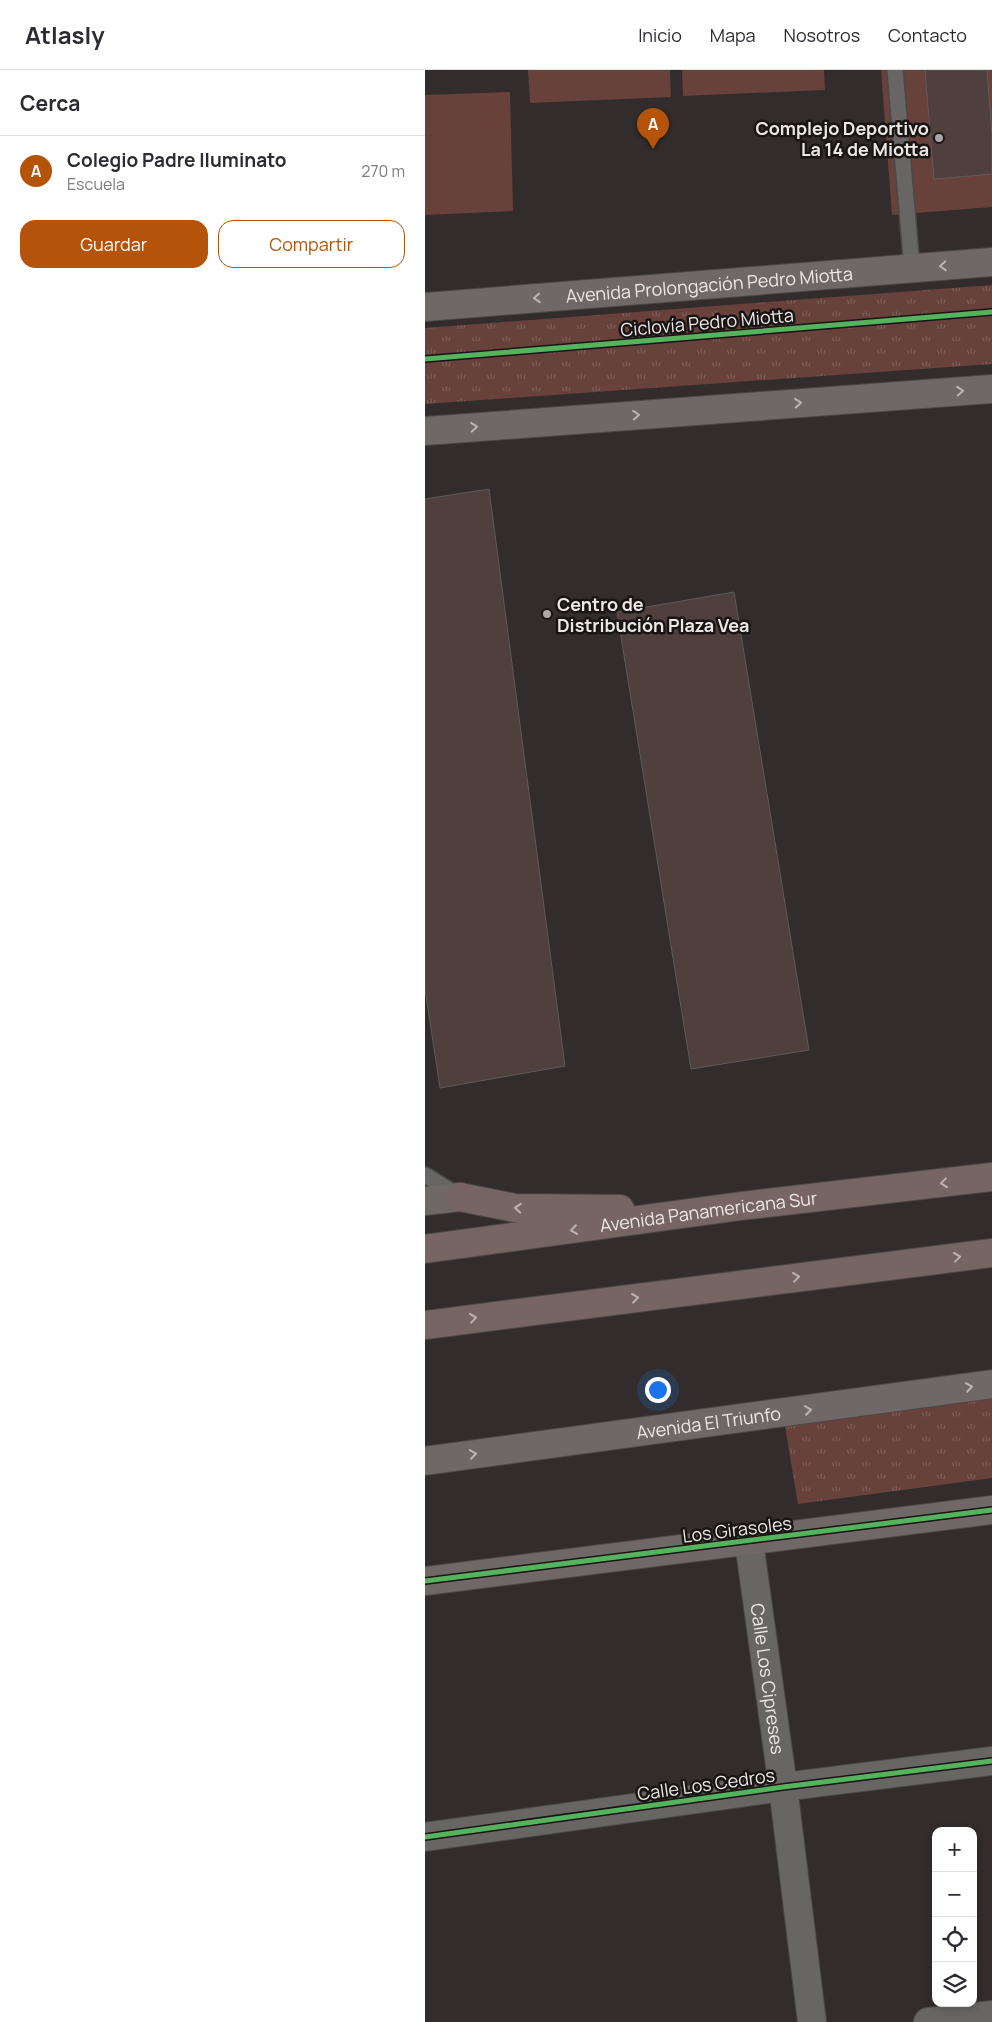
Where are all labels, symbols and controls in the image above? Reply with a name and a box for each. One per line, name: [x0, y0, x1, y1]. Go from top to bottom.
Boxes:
text: Atlasly: [25, 18, 105, 51]
text: Inicio: [638, 23, 682, 47]
text: Mapa: [710, 23, 756, 47]
text: Nosotros: [784, 23, 860, 47]
text: Contacto: [888, 23, 967, 47]
text: Cerca: [20, 89, 80, 117]
pin: A: [637, 108, 669, 149]
place label: Complejo Deportivo La 14 de Miotta: [755, 116, 929, 161]
marker: Complejo Deportivo La 14 de Miotta: [933, 132, 945, 144]
text: Colegio Padre Iluminato: [67, 147, 287, 173]
text: A: [31, 160, 41, 182]
text: 270 m: [361, 160, 405, 182]
text: Escuela: [67, 173, 125, 195]
button: Guardar: [20, 220, 208, 268]
button: Compartir: [218, 220, 405, 268]
one-way arrow: [939, 260, 947, 271]
street label: Avenida Prolongación Pedro Miotta: [565, 261, 854, 308]
one-way arrow: [533, 292, 541, 303]
street label: Ciclovía Pedro Miotta: [619, 302, 795, 342]
one-way arrow: [956, 386, 964, 397]
one-way arrow: [794, 398, 802, 409]
one-way arrow: [632, 410, 640, 421]
one-way arrow: [470, 422, 478, 433]
place label: Centro de Distribución Plaza Vea: [557, 592, 749, 637]
marker: Centro de Distribución Plaza Vea: [541, 608, 553, 620]
one-way arrow: [939, 1177, 947, 1188]
street label: Avenida Panamericana Sur: [598, 1185, 819, 1237]
one-way arrow: [514, 1203, 522, 1214]
one-way arrow: [570, 1224, 578, 1235]
one-way arrow: [953, 1252, 961, 1263]
one-way arrow: [791, 1273, 800, 1283]
one-way arrow: [631, 1293, 639, 1304]
one-way arrow: [470, 1313, 478, 1324]
your location: [645, 1377, 671, 1403]
one-way arrow: [965, 1383, 973, 1393]
street label: Avenida El Triunfo: [635, 1401, 782, 1444]
one-way arrow: [804, 1405, 812, 1415]
one-way arrow: [470, 1449, 478, 1460]
street label: Los Girasoles: [681, 1510, 793, 1548]
street label: Calle Los Cipreses: [746, 1602, 790, 1756]
street label: Calle Los Cedros: [636, 1762, 776, 1806]
map controls: [932, 1827, 977, 2007]
button: +: [932, 1827, 977, 1872]
button: −: [932, 1872, 977, 1917]
button: locate: [932, 1917, 977, 1962]
button: layers: [932, 1962, 977, 2007]

